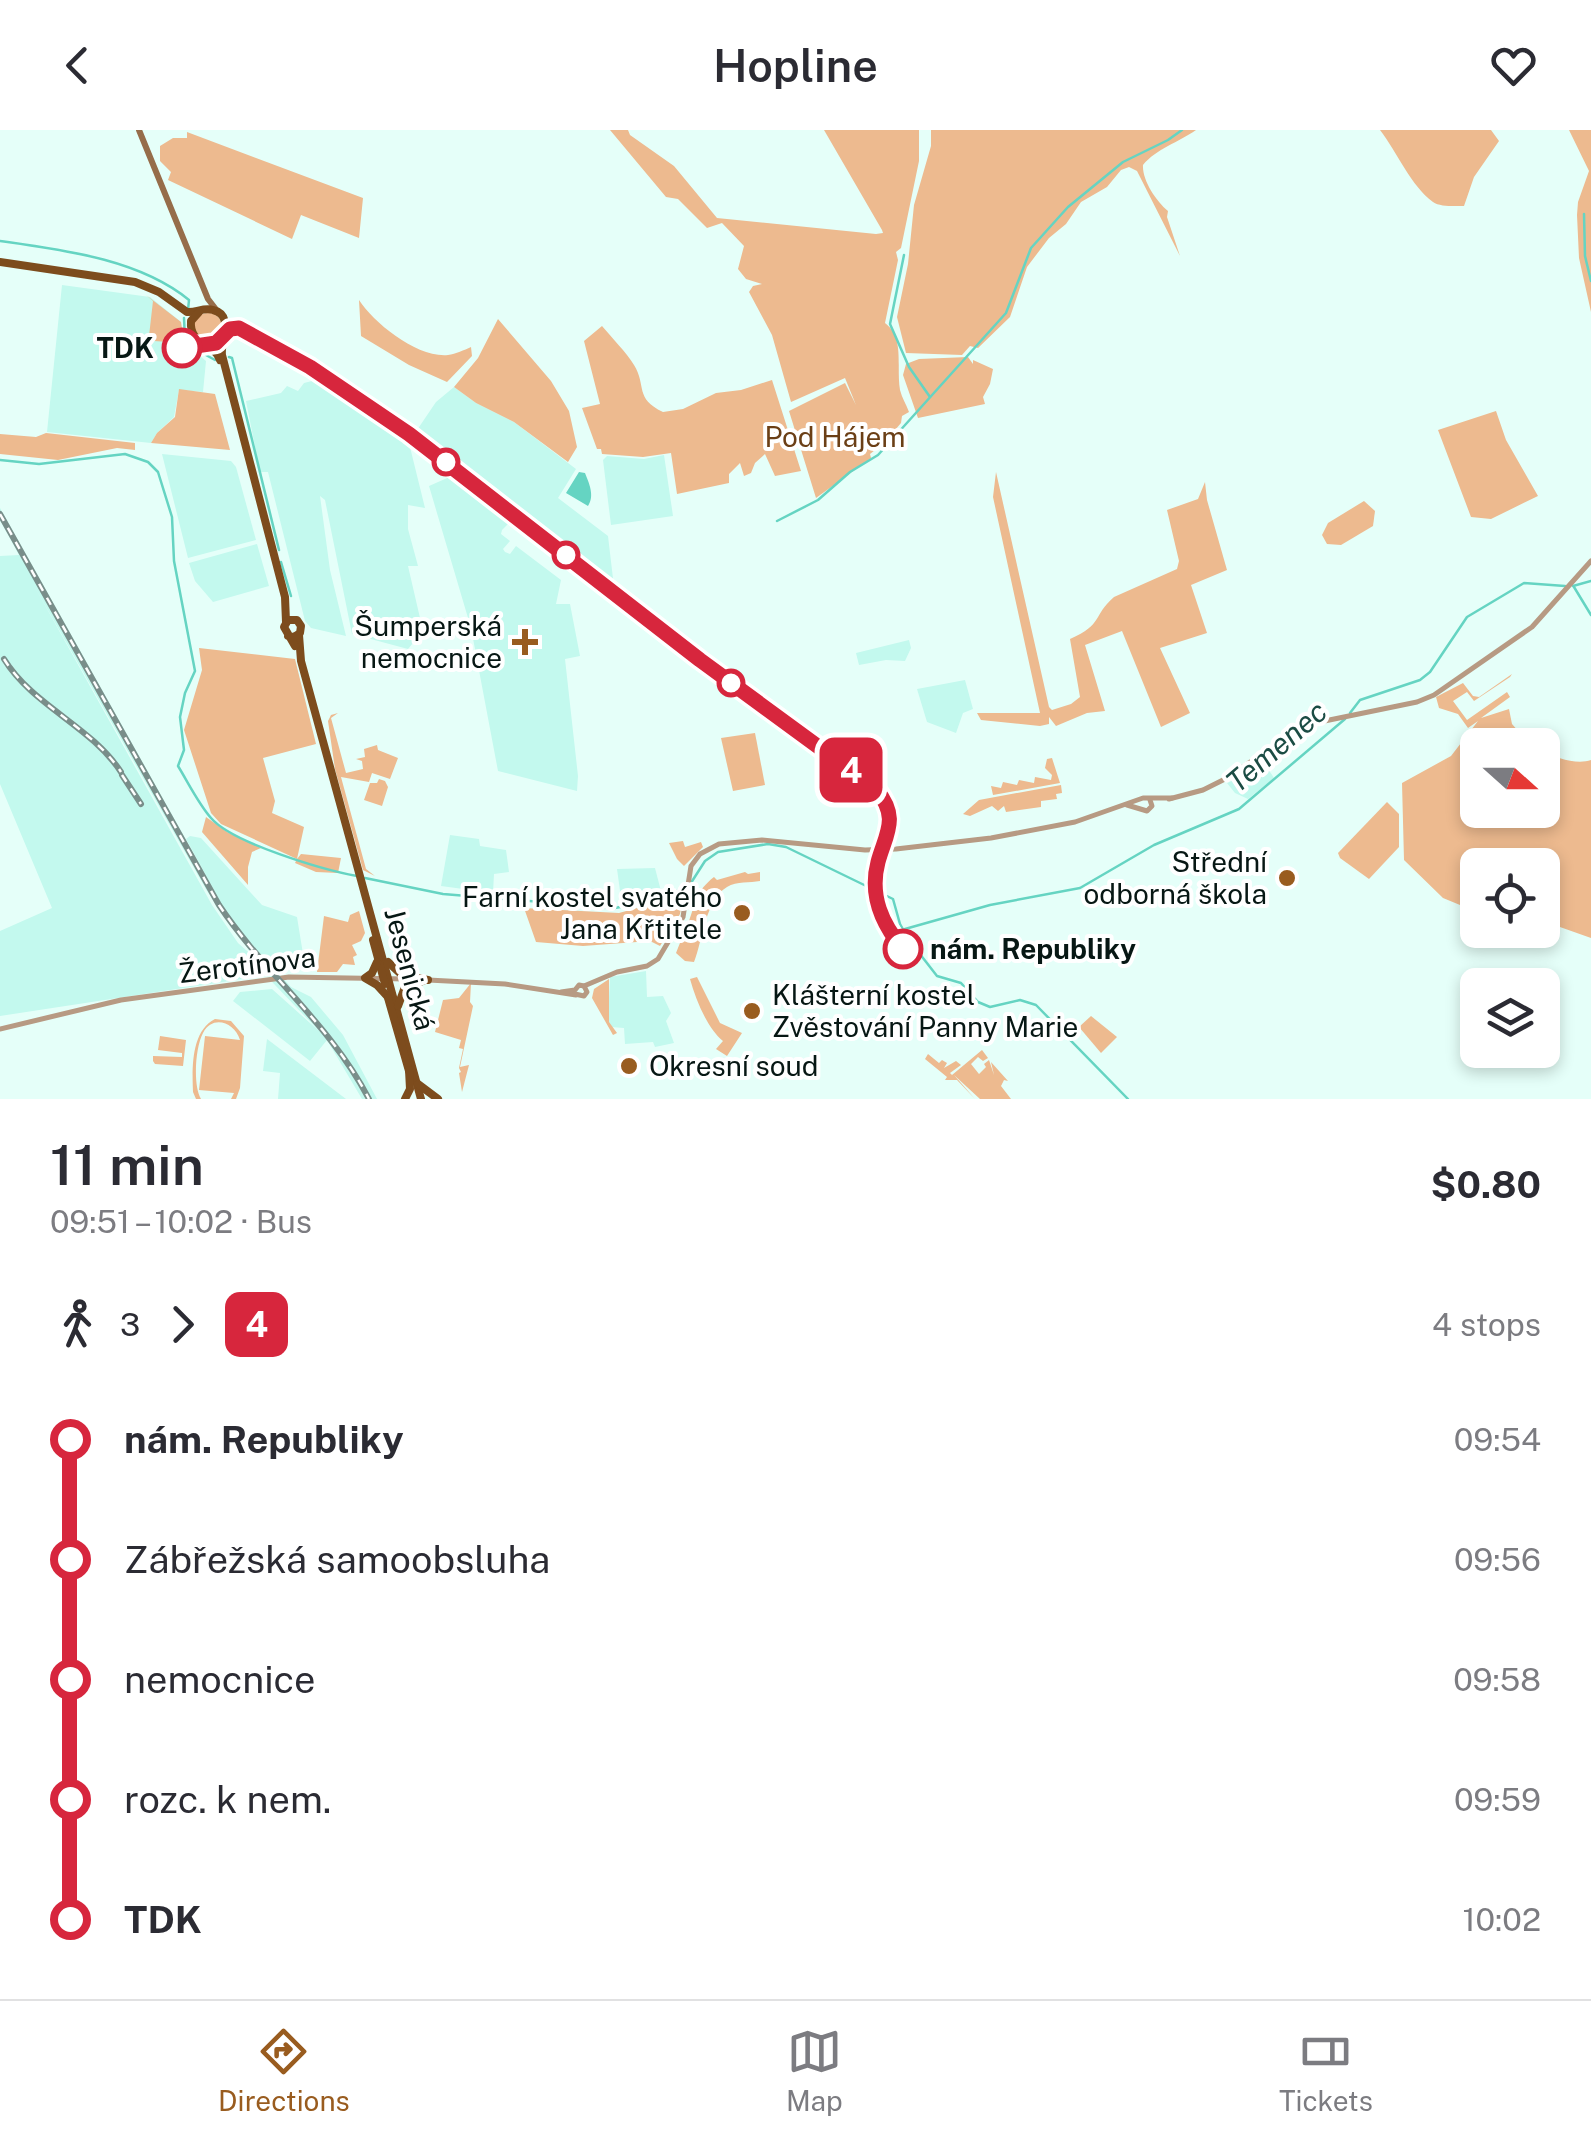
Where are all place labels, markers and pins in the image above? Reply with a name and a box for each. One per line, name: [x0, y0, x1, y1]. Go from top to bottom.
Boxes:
marker: TDK: [163, 329, 201, 367]
place label: TDK: [97, 331, 154, 364]
unlabelled marker: [433, 449, 459, 475]
unlabelled marker: [553, 542, 579, 568]
place label: Šumperská nemocnice: [354, 609, 502, 674]
marker: Šumperská nemocnice: [512, 629, 538, 655]
unlabelled marker: [718, 670, 744, 696]
place label: Střední odborná škola: [1084, 845, 1268, 910]
marker: Střední odborná škola: [1276, 867, 1298, 889]
place label: Farní kostel svatého Jana Křtitele: [462, 880, 722, 945]
marker: Farní kostel svatého Jana Křtitele: [731, 902, 753, 924]
marker: nám. Republiky: [884, 930, 922, 968]
place label: nám. Republiky: [930, 932, 1136, 965]
place label: Klášterní kostel Zvěstování Panny Marie: [772, 978, 1078, 1043]
marker: Klášterní kostel Zvěstování Panny Marie: [741, 1000, 763, 1022]
place label: Okresní soud: [649, 1049, 818, 1082]
marker: Okresní soud: [618, 1055, 640, 1077]

